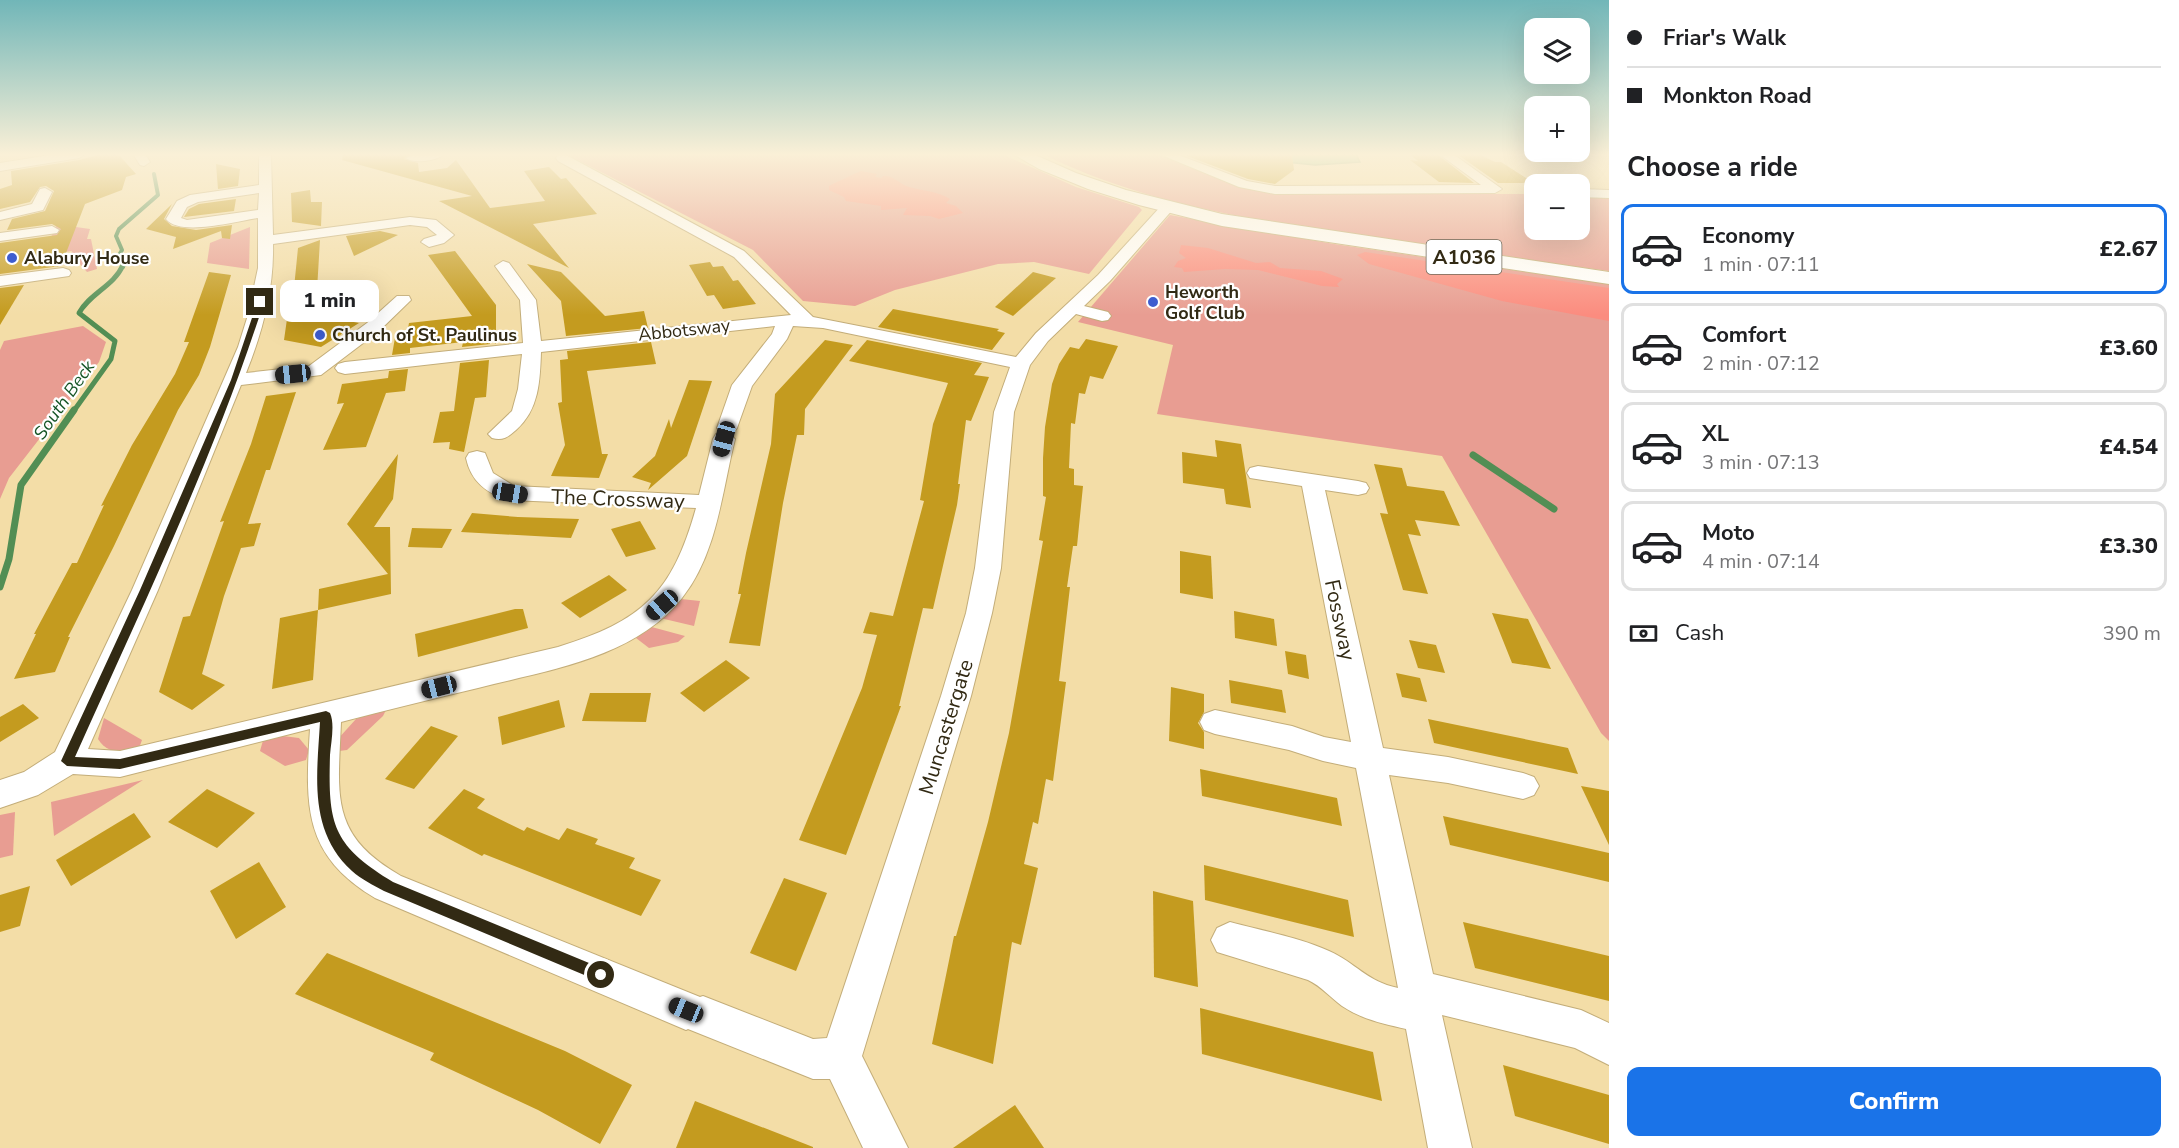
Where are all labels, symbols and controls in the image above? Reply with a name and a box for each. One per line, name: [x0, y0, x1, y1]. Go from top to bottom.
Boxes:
map controls: [1524, 18, 1590, 240]
button: layers: [1524, 18, 1590, 84]
text: Friar's Walk: [1663, 23, 1786, 53]
text: Monkton Road: [1663, 81, 1812, 111]
button: +: [1524, 96, 1590, 162]
text: Choose a ride: [1627, 149, 1798, 186]
button: −: [1524, 174, 1590, 240]
text: Economy: [1702, 221, 1794, 251]
icon: car: [1630, 222, 1684, 276]
text: £2.67: [2099, 234, 2158, 264]
road number: A1036: [1426, 240, 1502, 274]
place label: Alabury House: [24, 246, 150, 270]
marker: Alabury House: [5, 251, 19, 265]
text: 1 min · 07:11: [1702, 251, 1820, 278]
place label: Heworth Golf Club: [1165, 280, 1245, 325]
callout: 1 min: [281, 281, 380, 323]
text: 1 min: [303, 287, 356, 314]
route end: [246, 288, 273, 315]
marker: Heworth Golf Club: [1146, 295, 1160, 309]
street label: Abbotsway: [637, 313, 732, 347]
text: Comfort: [1702, 320, 1786, 350]
icon: car: [1630, 321, 1684, 375]
place label: Church of St. Paulinus: [332, 323, 517, 347]
marker: Church of St. Paulinus: [313, 328, 327, 342]
text: £3.60: [2099, 333, 2158, 363]
text: 2 min · 07:12: [1702, 350, 1820, 377]
water label: South Beck: [28, 355, 101, 444]
car: [274, 363, 312, 385]
car: [711, 419, 737, 459]
text: XL: [1702, 419, 1729, 449]
icon: car: [1630, 420, 1684, 474]
text: £4.54: [2099, 432, 2158, 462]
text: 3 min · 07:13: [1702, 449, 1820, 476]
car: [491, 481, 529, 505]
street label: The Crossway: [551, 483, 685, 515]
text: Moto: [1702, 518, 1755, 548]
icon: car: [1630, 519, 1684, 573]
text: £3.30: [2099, 531, 2158, 561]
text: 4 min · 07:14: [1702, 548, 1820, 575]
street label: Fossway: [1318, 577, 1362, 663]
car: [643, 586, 681, 624]
icon: cash: [1627, 617, 1660, 650]
text: Cash: [1675, 618, 1724, 648]
text: 390 m: [2103, 620, 2161, 647]
street label: Muncastergate: [912, 656, 980, 798]
car: [419, 674, 459, 700]
route start: [587, 961, 614, 988]
car: [666, 995, 706, 1025]
button: Confirm: [1627, 1067, 2161, 1136]

